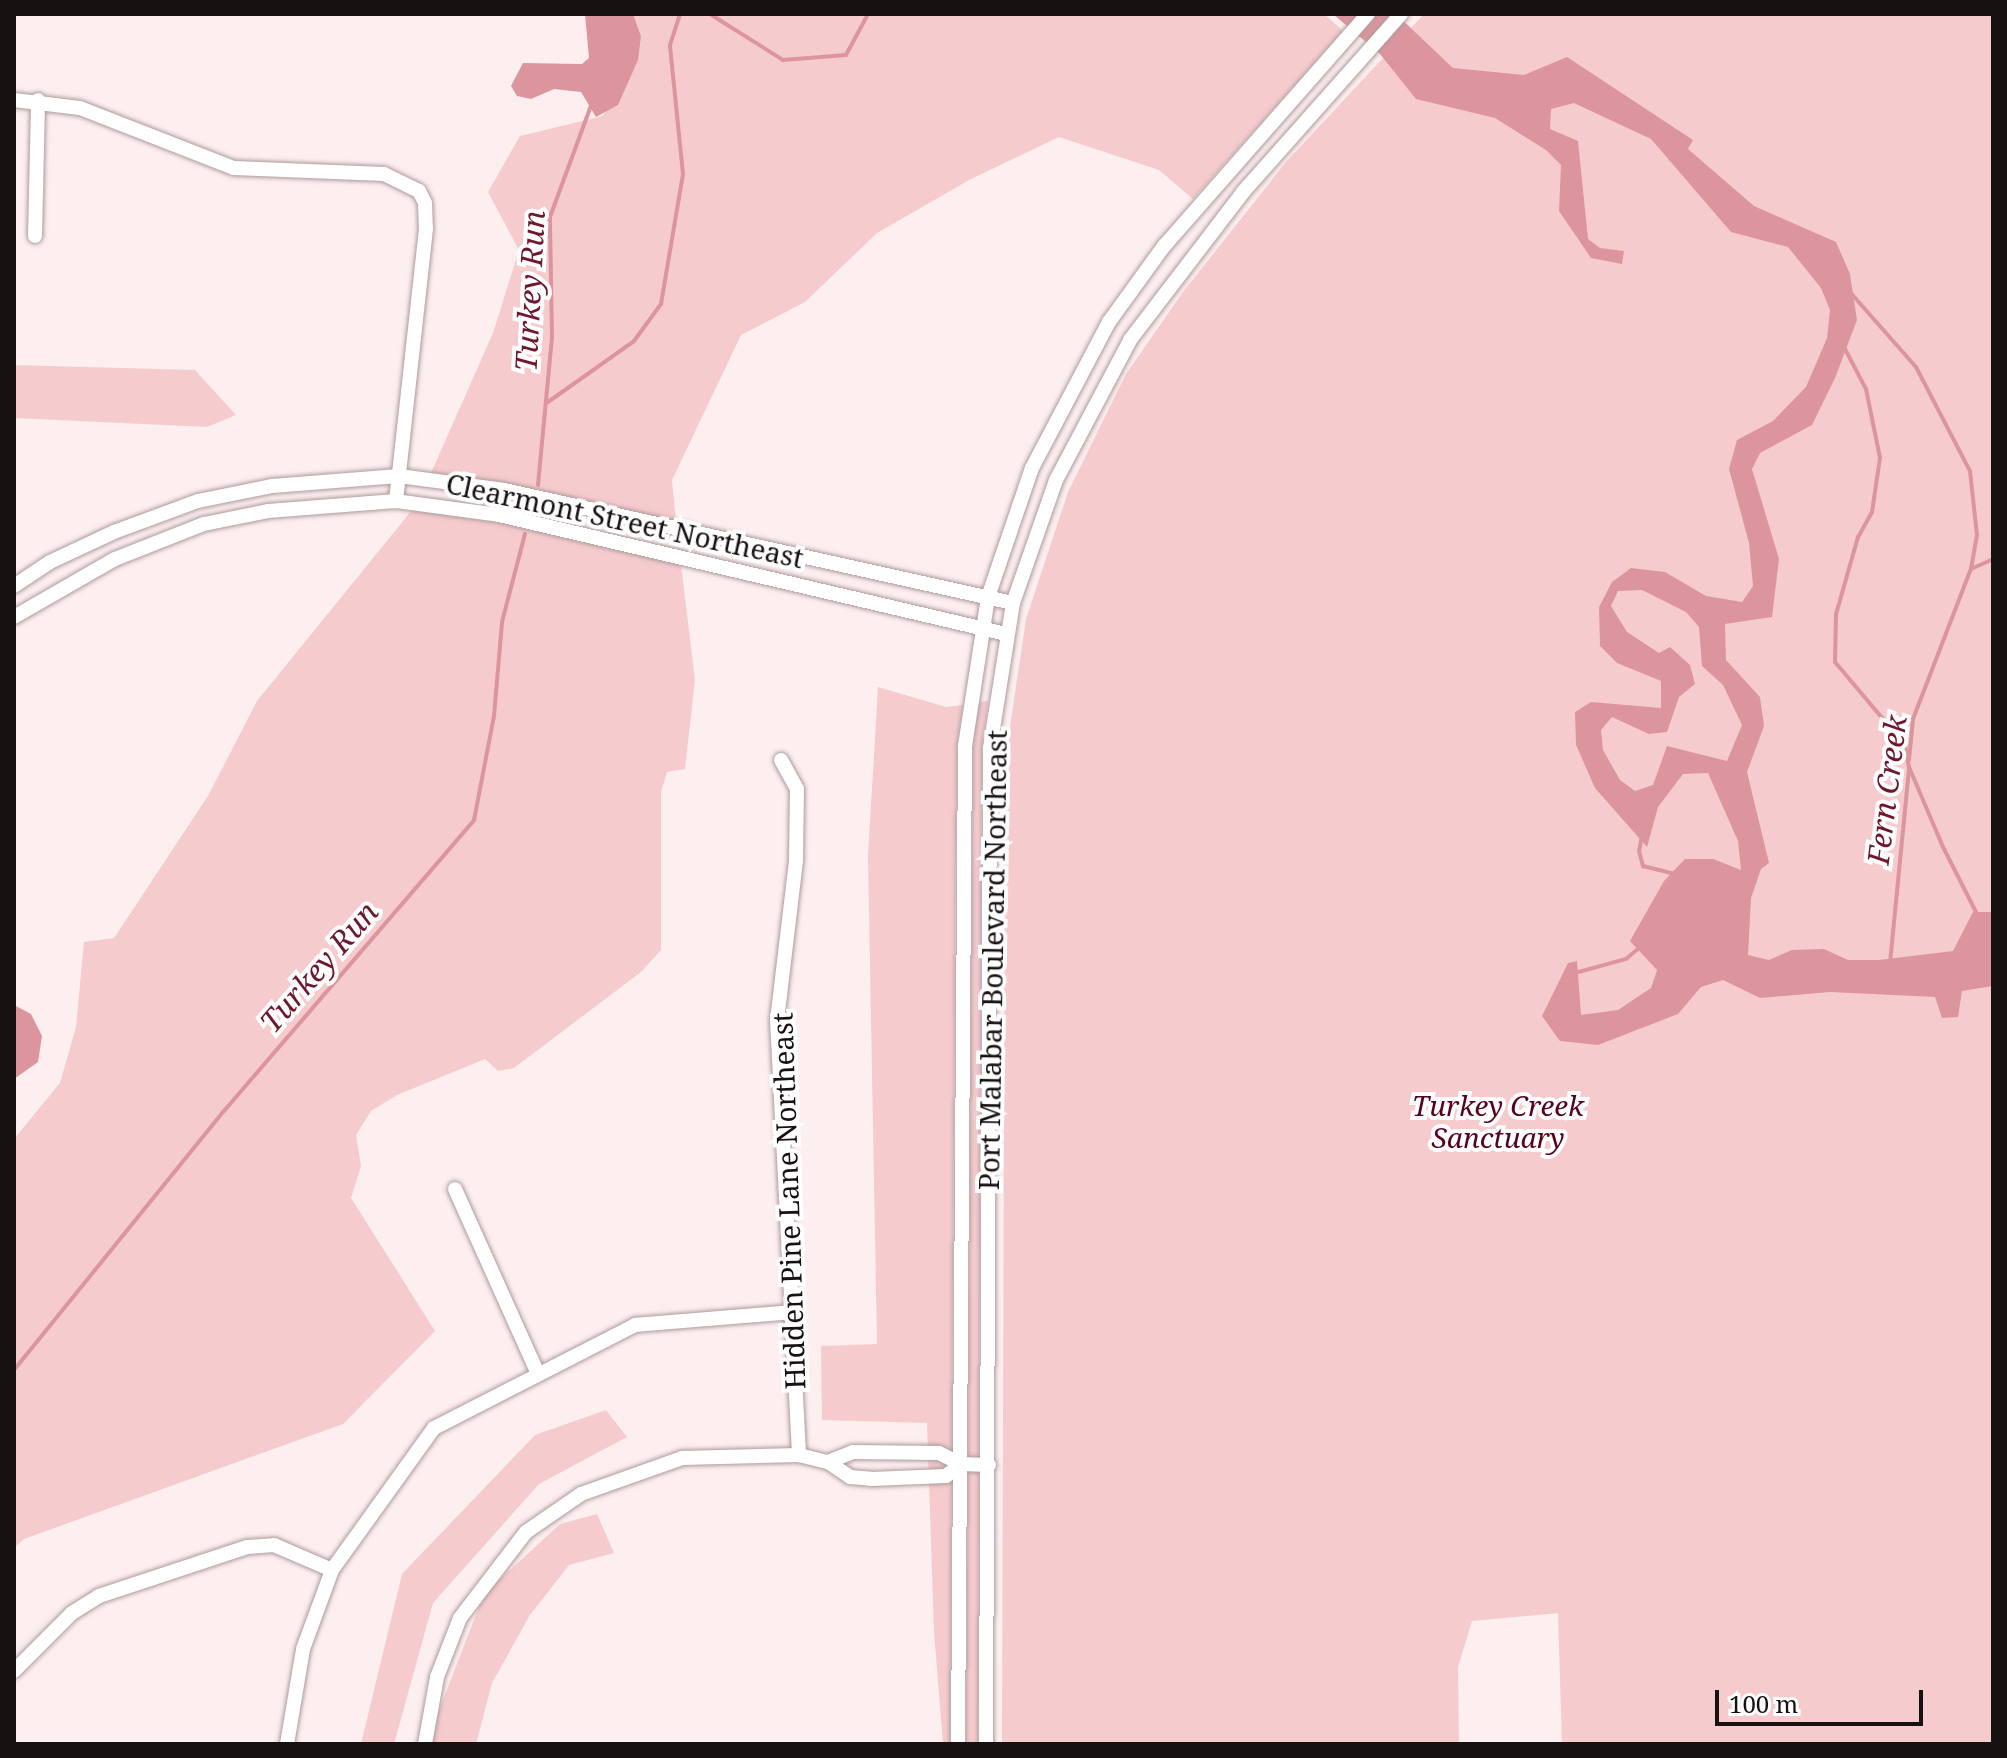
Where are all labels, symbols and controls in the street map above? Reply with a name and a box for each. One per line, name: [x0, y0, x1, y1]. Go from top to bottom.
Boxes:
water label: Turkey Run: [508, 210, 552, 372]
street label: Clearmont Street Northeast: [443, 466, 807, 574]
water label: Fern Creek: [1860, 713, 1914, 867]
street label: Port Malabar Boulevard Northeast: [971, 730, 1013, 1190]
water label: Turkey Run: [253, 894, 385, 1040]
street label: Hidden Pine Lane Northeast: [765, 1012, 811, 1390]
park label: Turkey Creek Sanctuary: [1412, 1088, 1584, 1154]
scale bar: [1719, 1674, 1927, 1724]
text: 100 m: [1729, 1687, 1798, 1720]

